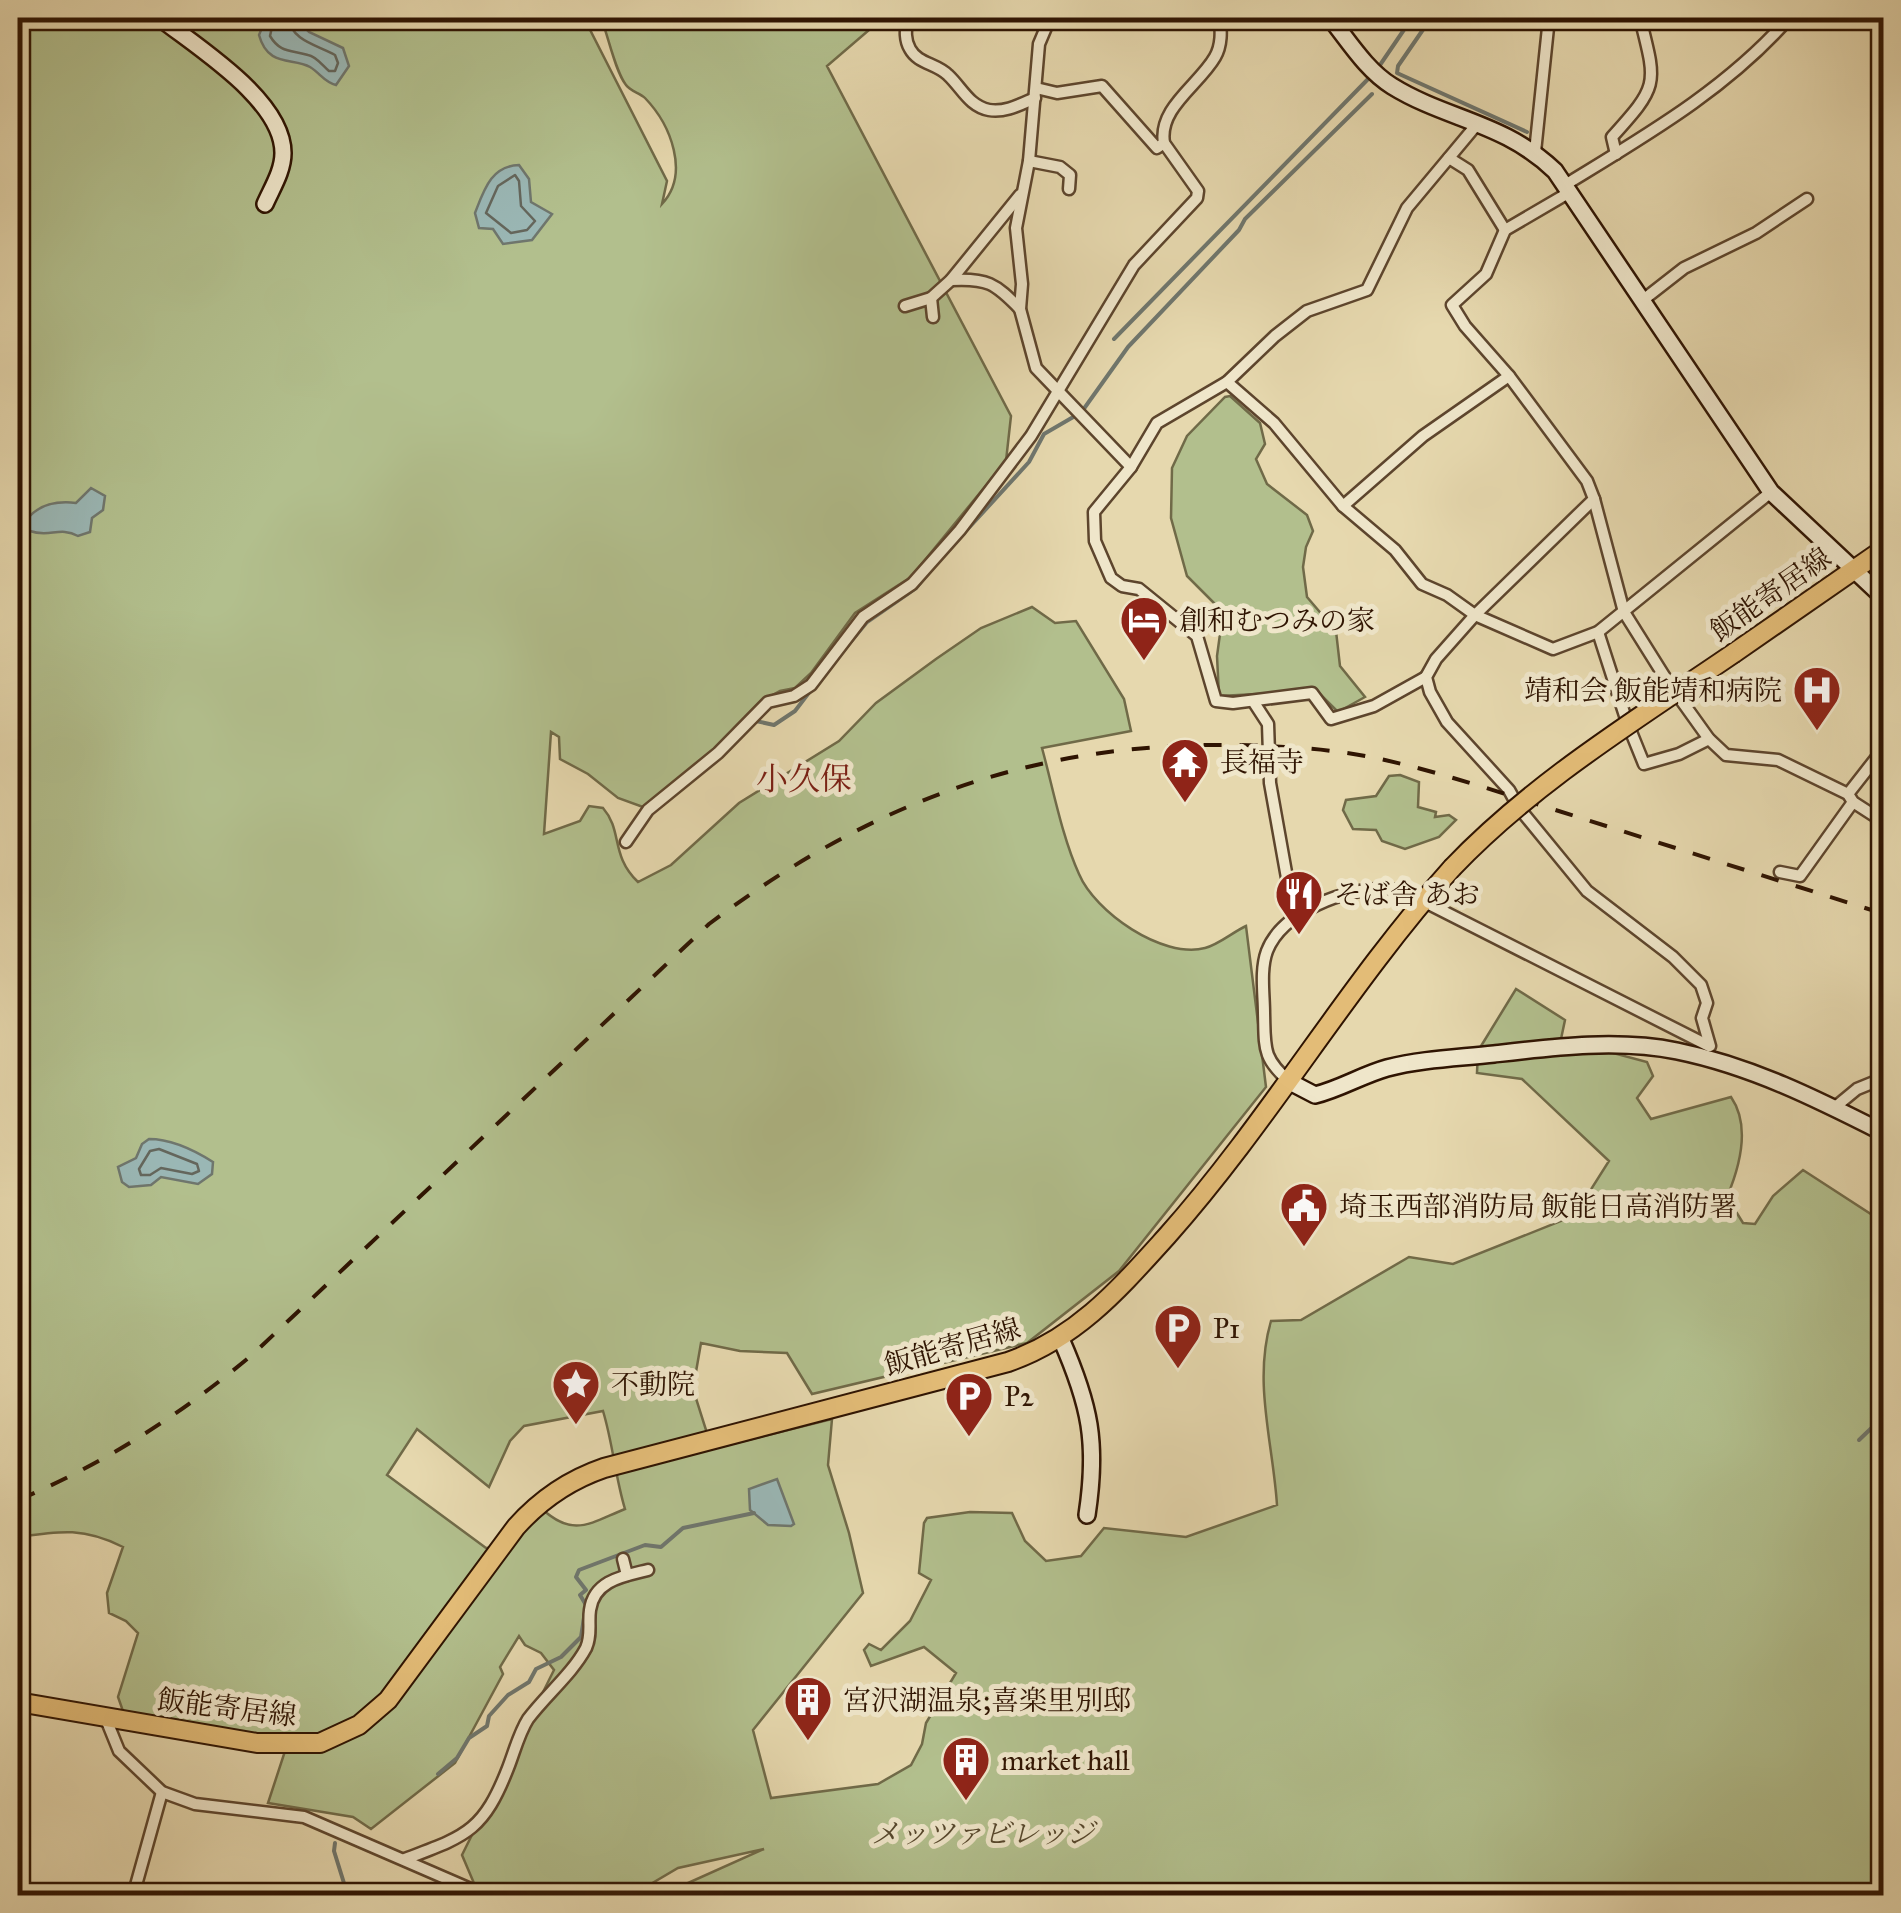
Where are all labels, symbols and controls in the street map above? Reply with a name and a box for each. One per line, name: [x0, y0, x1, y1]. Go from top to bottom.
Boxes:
street label: 飯能寄居線: [1703, 540, 1838, 649]
hotel icon: 創和むつみの家: [1118, 594, 1170, 662]
place label: 創和むつみの家: [1179, 603, 1375, 638]
hospital icon: 靖和会 飯能靖和病院: [1791, 664, 1843, 732]
place label: 靖和会 飯能靖和病院: [1524, 673, 1782, 708]
temple icon: 長福寺: [1159, 736, 1211, 804]
place label: 長福寺: [1220, 745, 1304, 780]
district label: 小久保: [756, 760, 852, 799]
restaurant icon: そば舎 あお: [1273, 868, 1325, 936]
place label: そば舎 あお: [1334, 877, 1480, 912]
public building icon: 埼玉西部消防局 飯能日高消防署: [1278, 1180, 1330, 1248]
place label: 埼玉西部消防局 飯能日高消防署: [1339, 1189, 1737, 1224]
parking icon: P1: [1152, 1302, 1204, 1370]
street label: 飯能寄居線: [880, 1310, 1024, 1383]
place label: P1: [1213, 1311, 1240, 1346]
place icon: 不動院: [550, 1358, 602, 1426]
place label: 不動院: [611, 1367, 695, 1402]
parking icon: P2: [943, 1370, 995, 1438]
place label: P2: [1004, 1379, 1034, 1414]
building icon: 宮沢湖温泉;喜楽里別邸: [782, 1674, 834, 1742]
street label: 飯能寄居線: [155, 1682, 299, 1733]
place label: 宮沢湖温泉;喜楽里別邸: [843, 1683, 1131, 1718]
building icon: market hall: [940, 1734, 992, 1802]
place label: market hall: [1001, 1743, 1130, 1778]
park label: メッツァビレッジ: [871, 1816, 1099, 1851]

